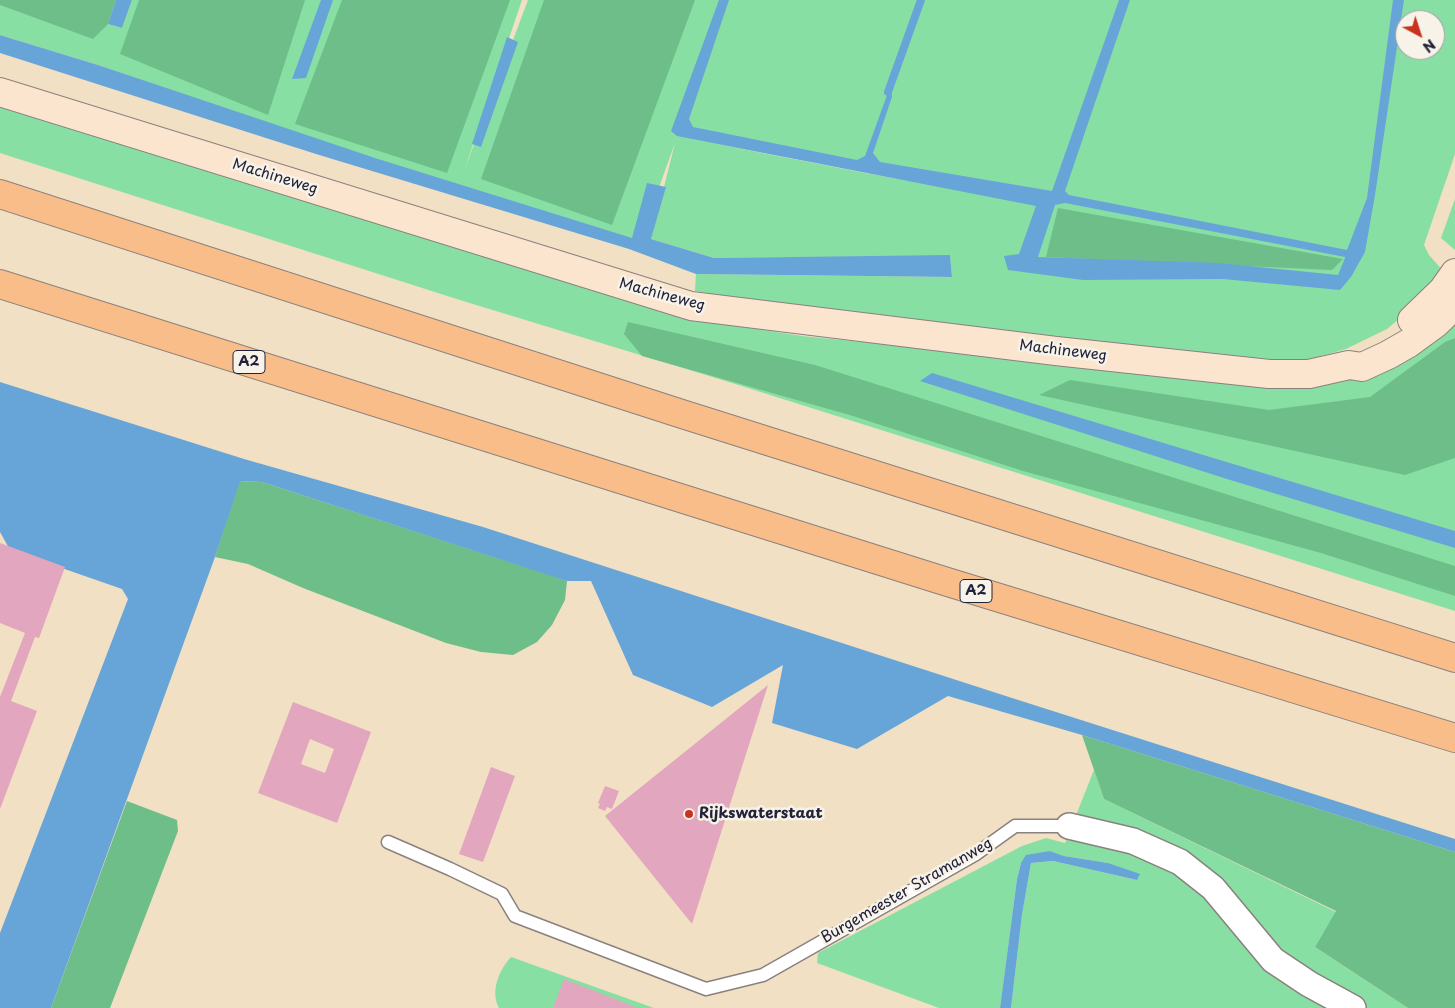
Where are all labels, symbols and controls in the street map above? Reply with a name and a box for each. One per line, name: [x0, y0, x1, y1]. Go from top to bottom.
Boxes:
north arrow: [1395, 10, 1445, 60]
text: N: [1418, 34, 1440, 58]
street label: Machineweg: [230, 155, 320, 199]
street label: Machineweg: [617, 275, 707, 315]
street label: Machineweg: [1018, 337, 1108, 365]
road number: A2: [233, 351, 265, 374]
road number: A2: [960, 580, 992, 602]
place label: Rijkswaterstaat: [699, 805, 823, 823]
marker: Rijkswaterstaat: [683, 808, 695, 820]
street label: Burgemeester Stramanweg: [818, 835, 996, 947]

